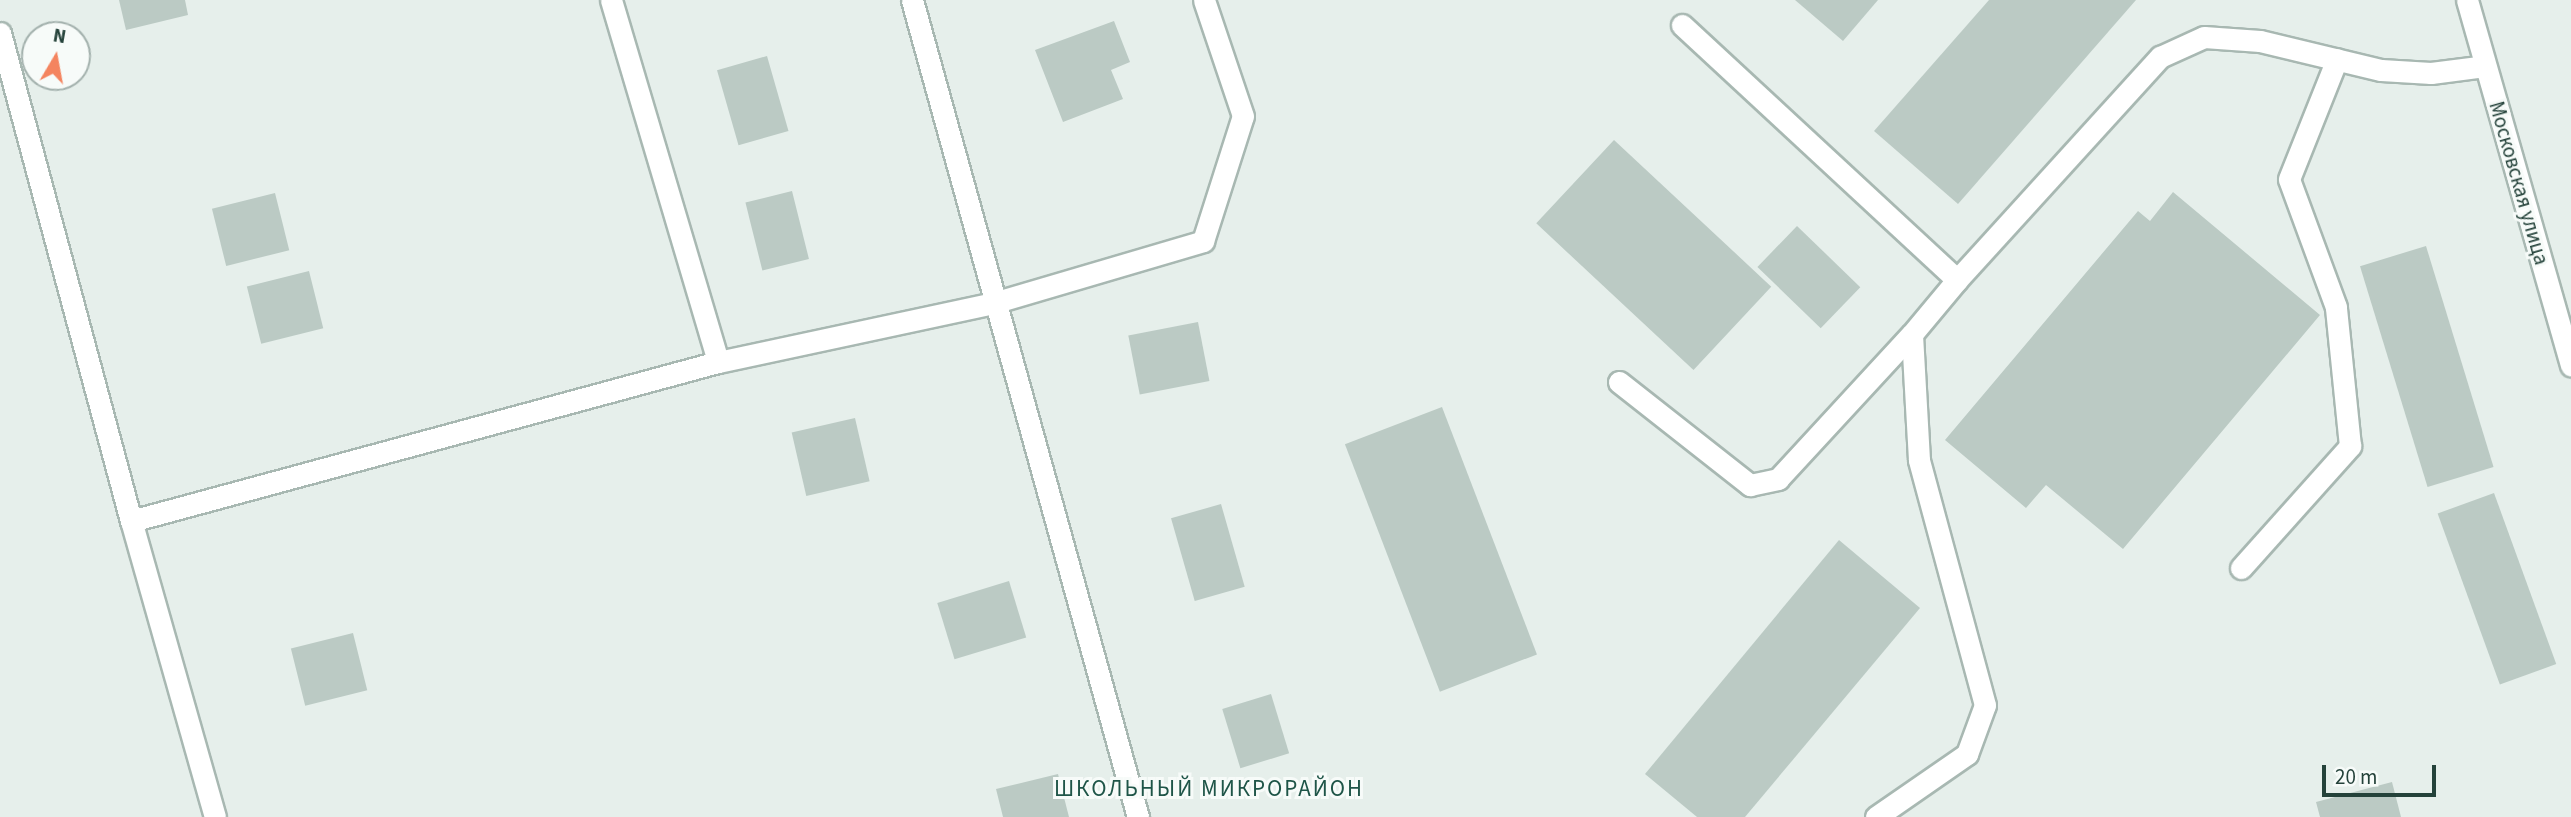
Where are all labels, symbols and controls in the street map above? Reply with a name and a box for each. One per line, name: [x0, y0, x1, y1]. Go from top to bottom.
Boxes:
north arrow: [21, 21, 91, 91]
text: N: [51, 22, 68, 51]
street label: Московская улица: [2484, 98, 2554, 268]
scale bar: [2326, 750, 2440, 794]
text: 20 m: [2335, 762, 2377, 792]
district label: ШКОЛЬНЫЙ МИКРОРАЙОН: [1056, 775, 1362, 803]

